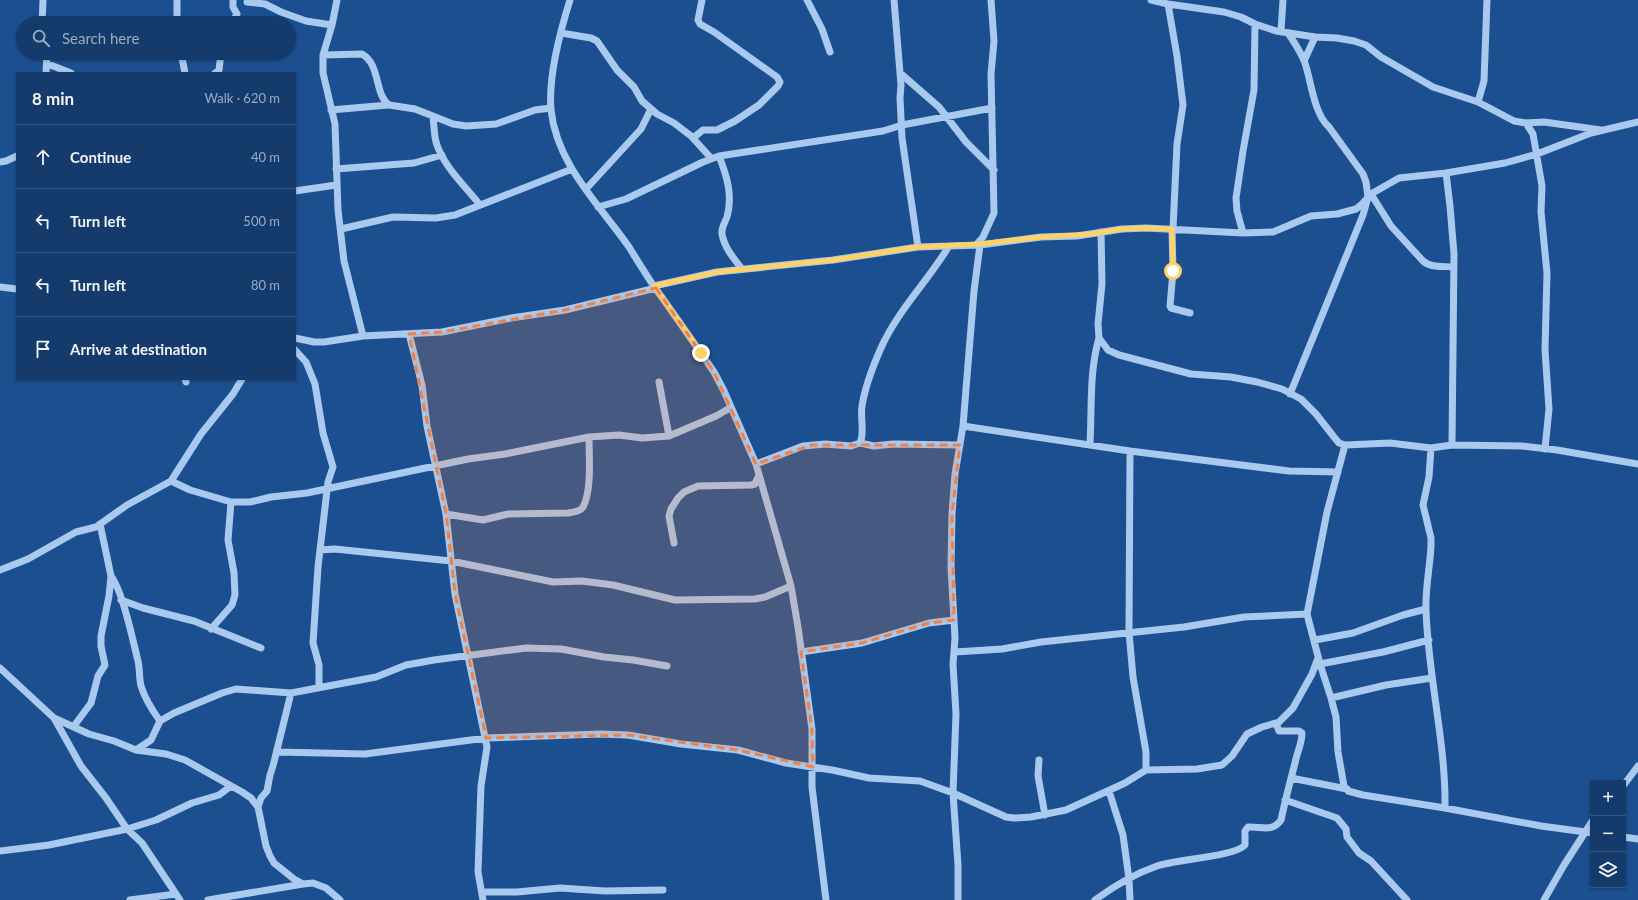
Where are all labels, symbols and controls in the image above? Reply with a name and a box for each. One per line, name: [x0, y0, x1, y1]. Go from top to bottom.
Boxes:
search box: [16, 16, 296, 60]
icon: search: [30, 27, 52, 49]
text: Search here: [62, 29, 139, 47]
text: 8 min: [32, 88, 74, 109]
text: Walk · 620 m: [204, 90, 280, 106]
icon: ahead: [32, 146, 54, 168]
text: Continue: [70, 148, 131, 166]
text: 40 m: [251, 149, 280, 165]
icon: left: [32, 210, 54, 232]
text: Turn left: [70, 212, 126, 230]
text: 500 m: [243, 213, 280, 229]
route start: [1164, 262, 1182, 280]
icon: left: [32, 274, 54, 296]
text: Turn left: [70, 276, 126, 294]
text: 80 m: [251, 277, 280, 293]
icon: arrive: [32, 338, 54, 360]
text: Arrive at destination: [70, 340, 207, 358]
route end: [692, 344, 710, 362]
map controls: [1590, 780, 1626, 888]
button: +: [1590, 780, 1626, 816]
button: −: [1590, 816, 1626, 852]
button: layers: [1590, 852, 1626, 888]

